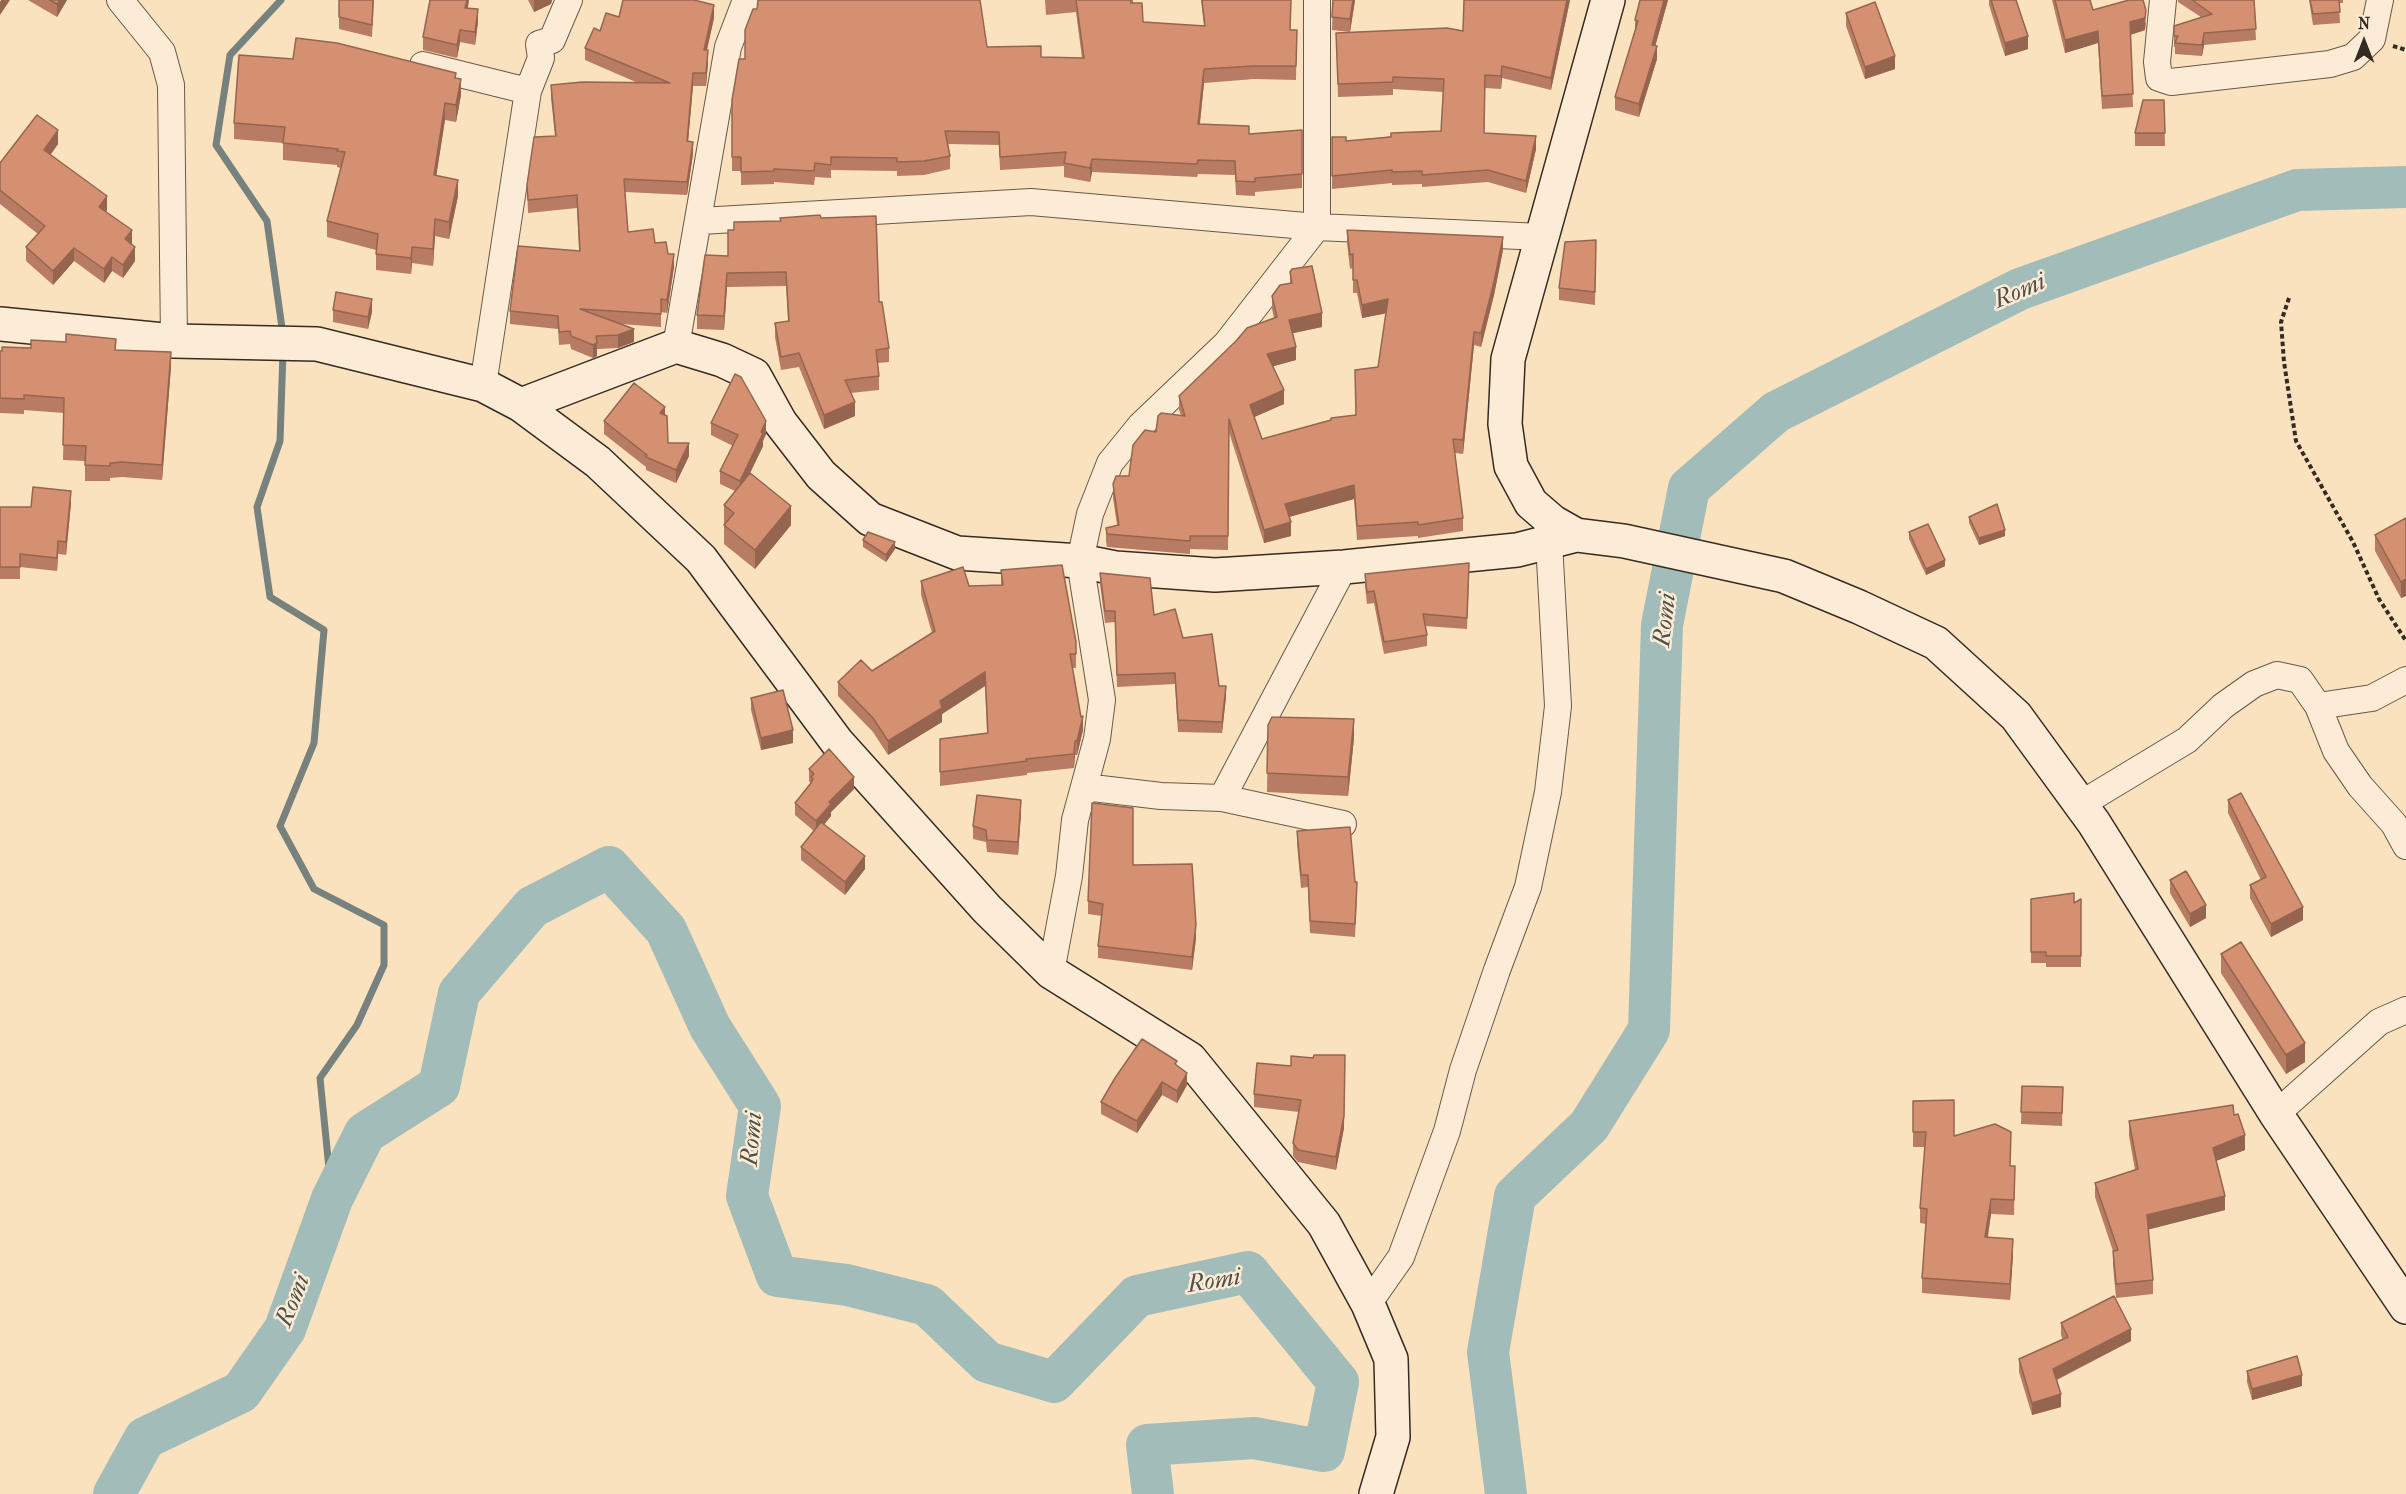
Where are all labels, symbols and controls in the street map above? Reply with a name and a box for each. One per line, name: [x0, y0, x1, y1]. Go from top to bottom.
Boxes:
north arrow: [2334, 12, 2394, 72]
text: N: [2358, 14, 2370, 33]
water label: Romi: [1990, 268, 2050, 316]
water label: Romi: [1648, 592, 1684, 648]
water label: Romi: [736, 1111, 770, 1167]
water label: Romi: [1185, 1264, 1243, 1300]
water label: Romi: [271, 1271, 317, 1331]

